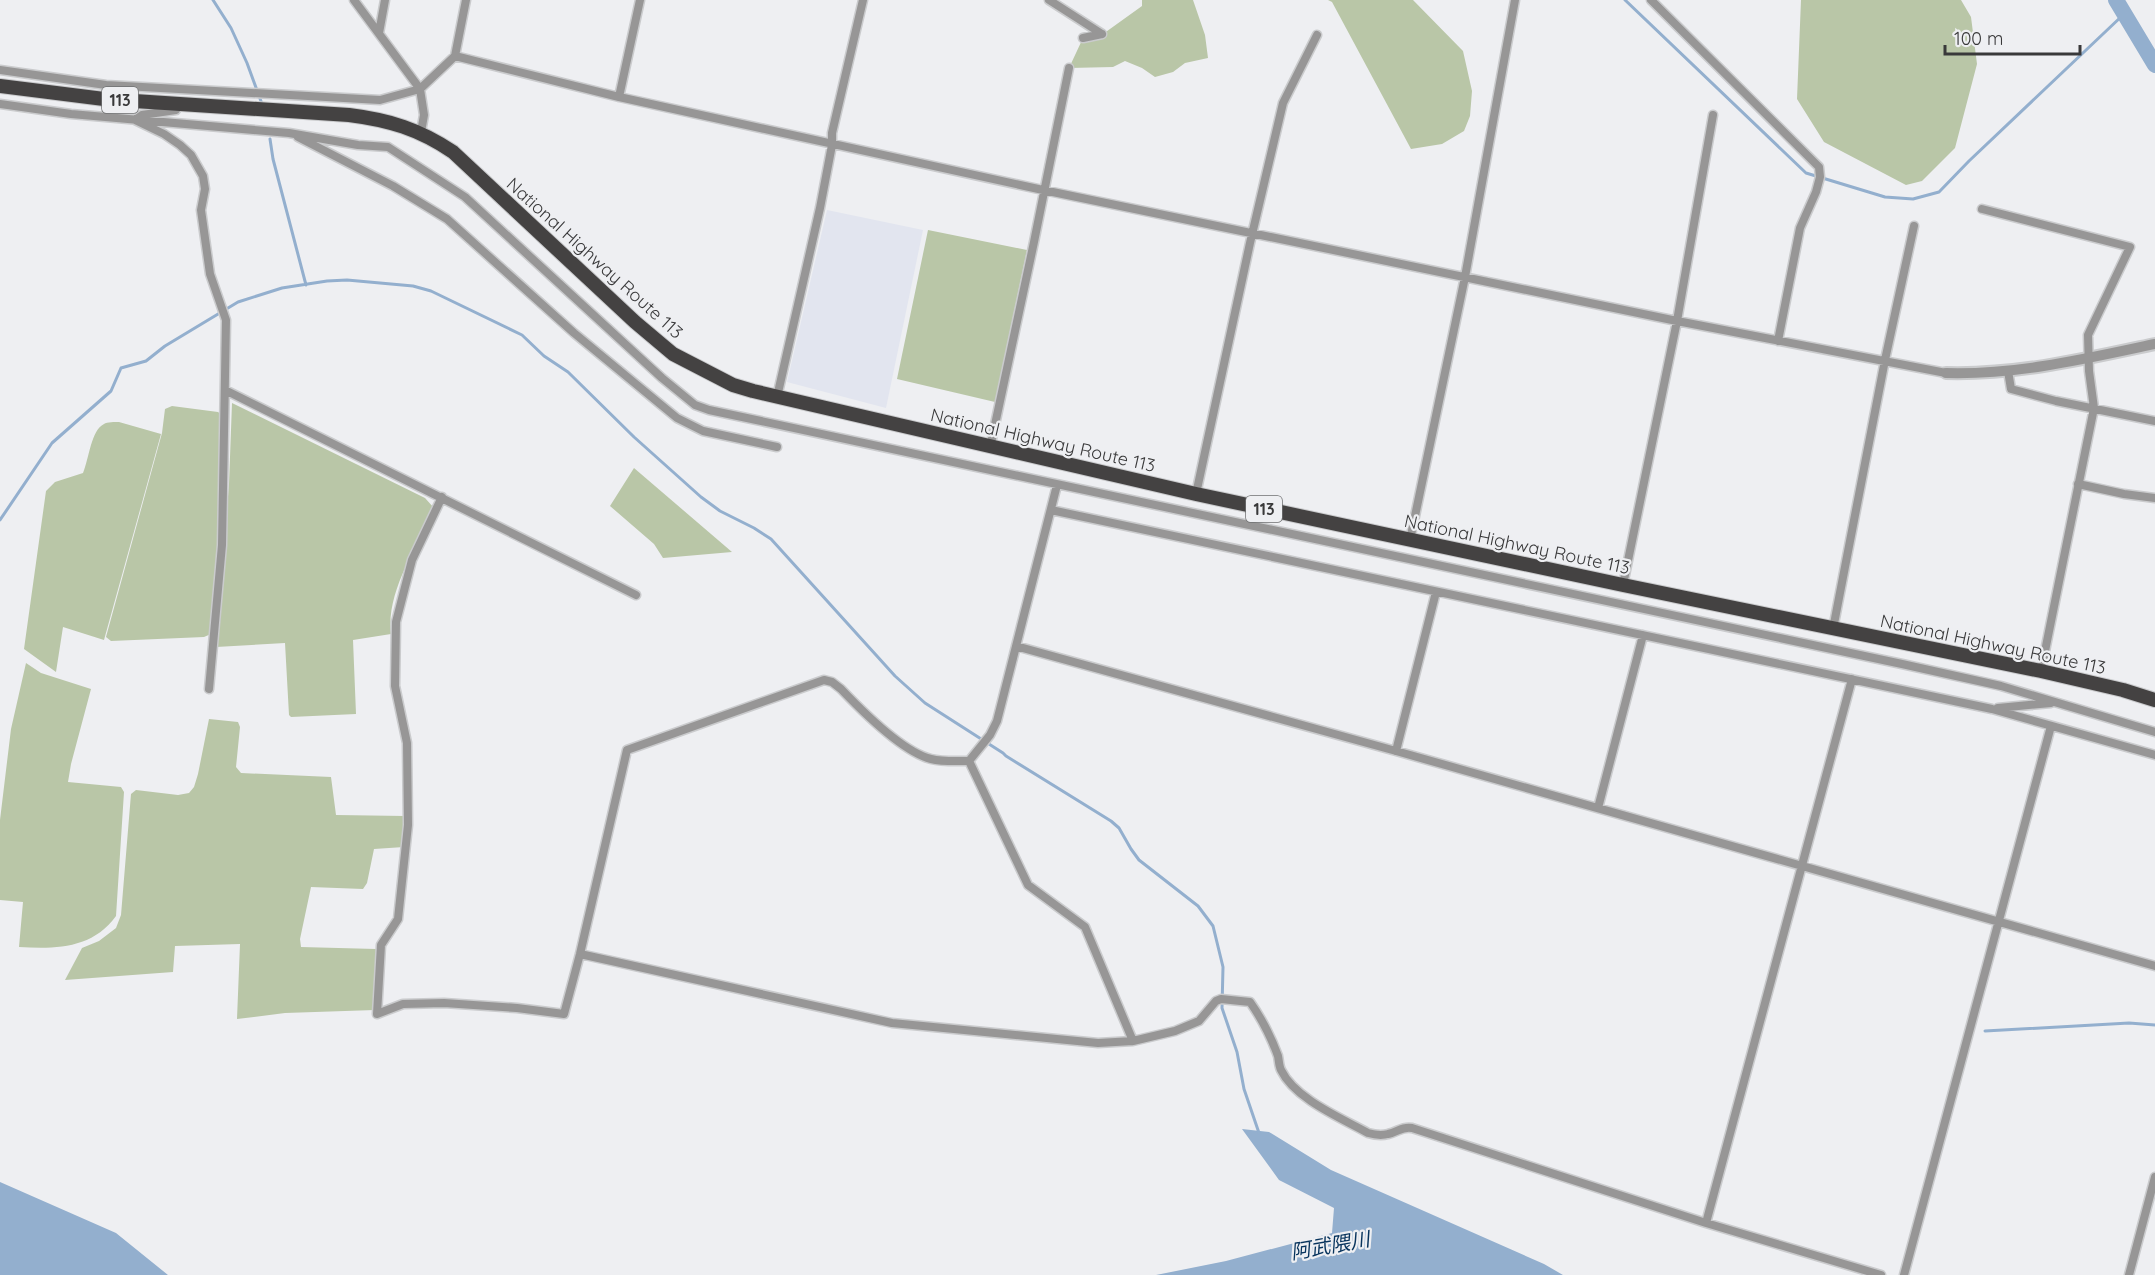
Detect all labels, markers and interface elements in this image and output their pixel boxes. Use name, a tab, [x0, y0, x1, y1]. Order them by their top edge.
scale bar	[1945, 18, 2080, 56]
text: 100 m	[1954, 27, 2003, 50]
road number: 113	[102, 87, 138, 113]
street label: National Highway Route 113	[502, 172, 688, 344]
street label: National Highway Route 113	[928, 403, 1158, 477]
road number: 113	[1246, 496, 1282, 522]
street label: National Highway Route 113	[1402, 509, 1632, 579]
street label: National Highway Route 113	[1878, 609, 2108, 679]
water label: 阿武隈川	[1288, 1225, 1374, 1264]

